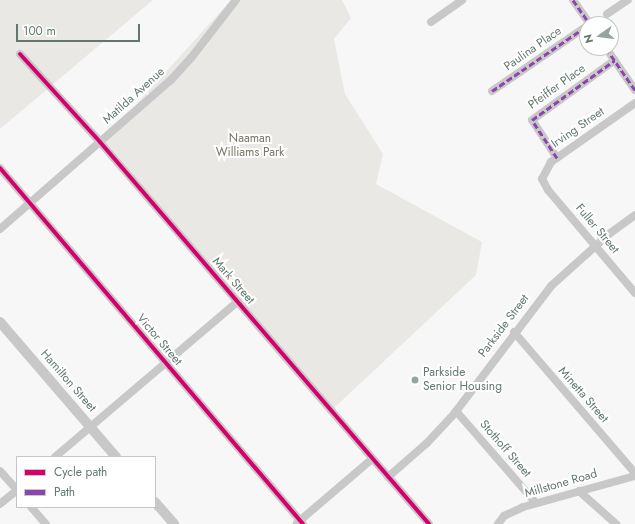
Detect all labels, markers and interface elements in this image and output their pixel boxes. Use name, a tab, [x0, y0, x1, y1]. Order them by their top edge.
scale bar	[18, 16, 142, 42]
north arrow	[579, 16, 619, 56]
text: 100 m	[23, 22, 56, 40]
street label: Paulina Place	[501, 24, 565, 74]
text: N	[580, 32, 597, 45]
street label: Pfeiffer Place	[526, 61, 588, 113]
street label: Matilda Avenue	[100, 65, 168, 127]
street label: Irving Street	[549, 105, 607, 151]
park label: Naaman Williams Park	[216, 132, 284, 160]
street label: Fuller Street	[572, 201, 622, 257]
street label: Mark Street	[209, 255, 257, 307]
street label: Parkside Street	[476, 292, 532, 360]
street label: Victor Street	[133, 311, 185, 369]
street label: Hamilton Street	[37, 347, 99, 415]
street label: Minetta Street	[555, 364, 611, 426]
place label: Parkside Senior Housing	[423, 366, 502, 394]
marker: Parkside Senior Housing	[410, 375, 420, 385]
street label: Stothoff Street	[476, 418, 534, 480]
legend	[16, 456, 156, 508]
text: Cycle path	[54, 463, 107, 481]
street label: Millstone Road	[523, 467, 599, 501]
text: Path	[54, 483, 75, 501]

